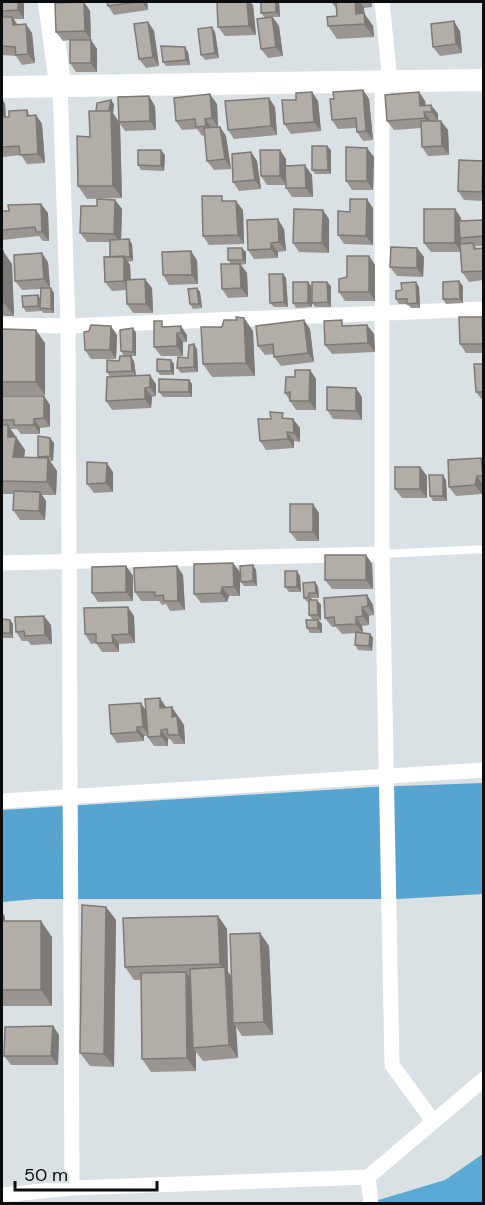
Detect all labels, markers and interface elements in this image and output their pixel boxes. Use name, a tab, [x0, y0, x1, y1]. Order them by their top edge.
scale bar	[15, 1154, 158, 1192]
text: 50 m	[24, 1163, 68, 1187]

